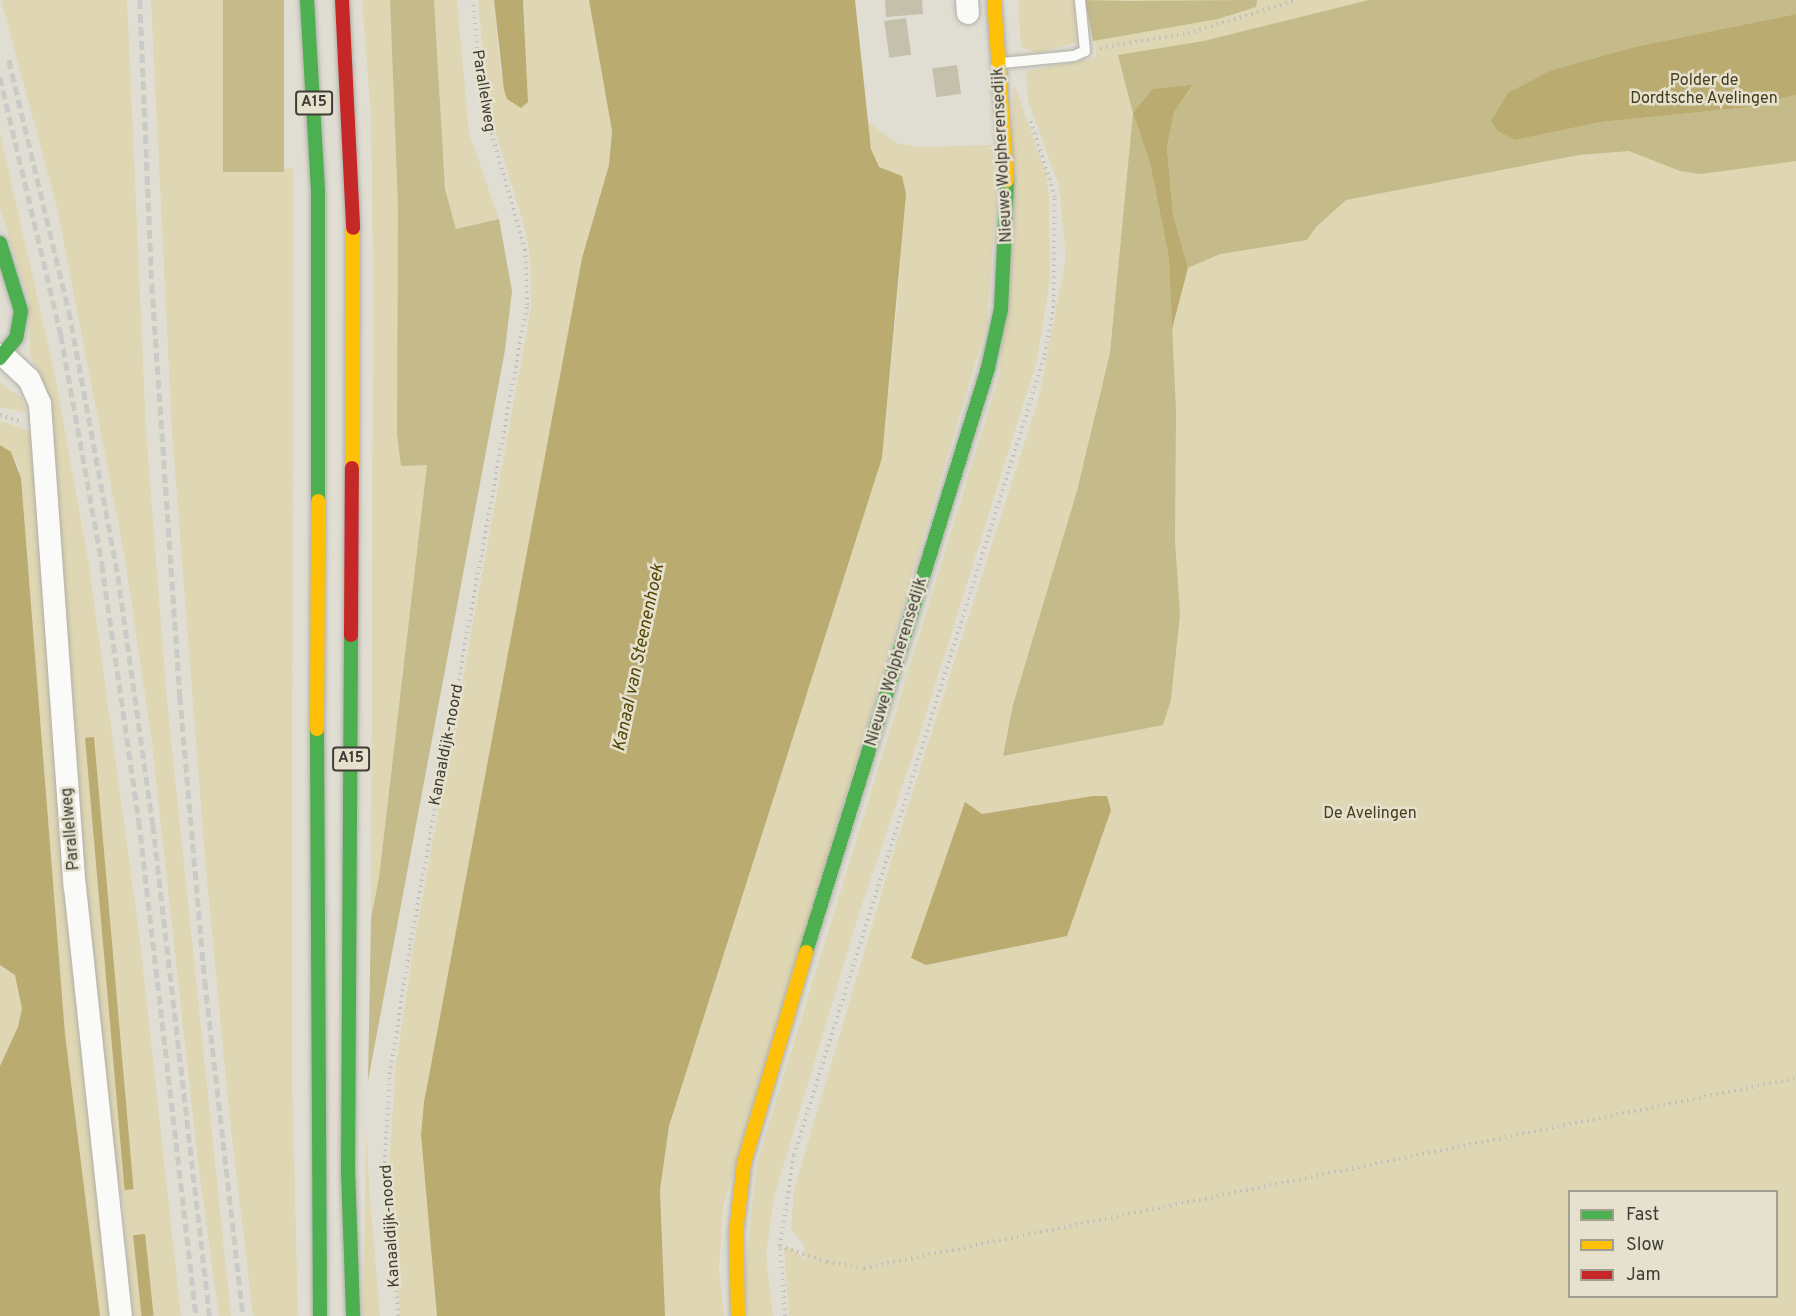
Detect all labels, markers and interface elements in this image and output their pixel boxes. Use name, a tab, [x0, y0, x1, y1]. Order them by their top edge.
street label: Parallelweg	[467, 48, 499, 134]
street label: Nieuwe Wolpherensedijk	[989, 67, 1017, 243]
park label: Polder de Dordtsche Avelingen	[1630, 71, 1778, 109]
road number: A15	[294, 91, 334, 115]
water label: Kanaal van Steenenhoek	[610, 562, 670, 754]
street label: Nieuwe Wolpherensedijk	[862, 575, 932, 749]
street label: Kanaaldijk-noord	[426, 683, 468, 807]
road number: A15	[332, 747, 370, 771]
street label: Parallelweg	[58, 787, 84, 871]
park label: De Avelingen	[1323, 804, 1417, 824]
street label: Kanaaldijk-noord	[377, 1164, 405, 1288]
legend	[1568, 1190, 1778, 1298]
text: Fast	[1626, 1204, 1659, 1227]
text: Slow	[1626, 1234, 1664, 1257]
text: Jam	[1626, 1264, 1661, 1287]

